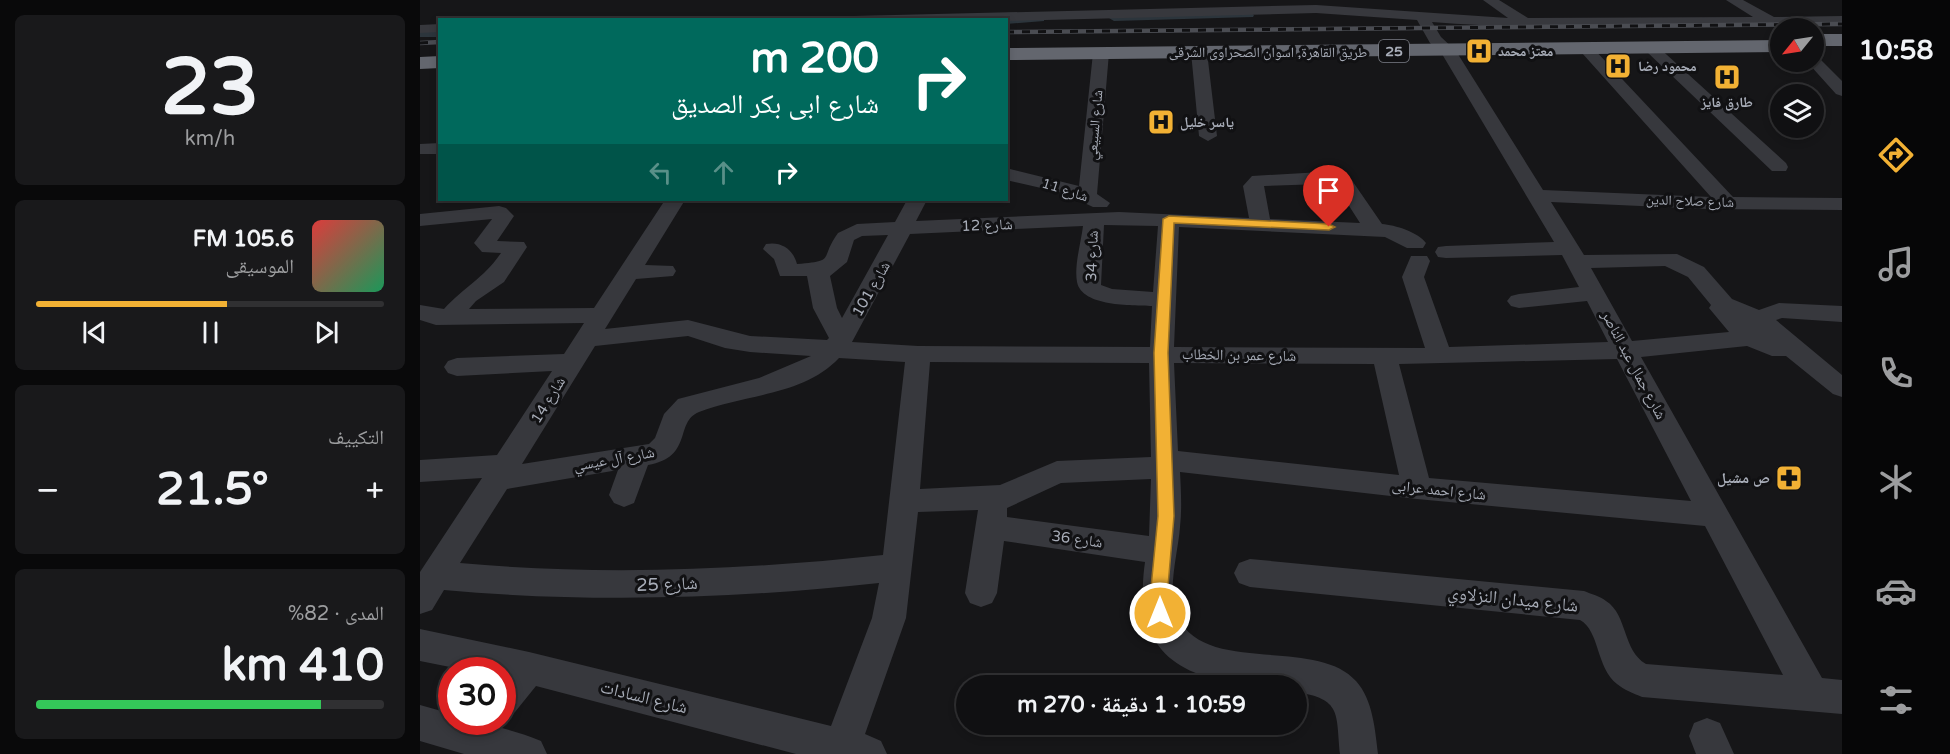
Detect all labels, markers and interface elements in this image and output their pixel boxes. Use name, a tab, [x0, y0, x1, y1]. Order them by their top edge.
north arrow	[1770, 18, 1824, 72]
map controls	[1770, 18, 1824, 138]
text: 200 m	[750, 33, 879, 84]
text: 10:58	[1859, 34, 1933, 67]
hospital icon: معتز محمد	[1464, 36, 1494, 66]
road number: 25	[1379, 40, 1409, 62]
text: 23	[161, 41, 259, 135]
icon: right	[900, 42, 978, 120]
place label: معتز محمد	[1498, 43, 1554, 60]
street label: طريق القاهرة, اسوان الصحراوى الشرقى	[1169, 44, 1367, 62]
hospital icon: محمود رضا	[1603, 51, 1633, 81]
place label: محمود رضا	[1638, 58, 1697, 75]
hospital icon: طارق فايز	[1712, 62, 1742, 92]
button: layers	[1770, 84, 1824, 138]
text: شارع ابى بكر الصديق	[671, 88, 879, 121]
street label: شارع السبيعي	[1083, 89, 1109, 161]
place label: طارق فايز	[1700, 94, 1753, 111]
hospital icon: ياسر خليل	[1146, 107, 1176, 137]
place label: ياسر خليل	[1180, 114, 1234, 131]
text: km/h	[185, 127, 235, 151]
icon: directions	[1875, 134, 1917, 176]
icon: left	[644, 156, 677, 189]
icon: ahead	[707, 156, 740, 189]
icon: right	[770, 156, 803, 189]
pin	[1303, 165, 1354, 227]
icon: arrive	[1312, 174, 1345, 207]
street label: شارع 11	[1039, 175, 1090, 206]
street label: شارع صلاح الدين	[1646, 191, 1734, 212]
street label: شارع 12	[961, 215, 1013, 236]
text: 105.6 FM	[193, 226, 294, 252]
street label: شارع 34	[1082, 230, 1103, 282]
icon: music	[1875, 243, 1917, 285]
text: الموسيقى	[226, 255, 294, 279]
street label: شارع 101	[848, 258, 895, 320]
street label: شارع جمال عبد الناصر	[1596, 307, 1670, 423]
icon: previous	[78, 316, 111, 349]
icon: pause	[194, 316, 227, 349]
icon: next	[310, 316, 343, 349]
street label: شارع عمر بن الخطاب	[1182, 345, 1297, 366]
icon: phone	[1875, 352, 1917, 394]
street label: شارع 14	[527, 373, 570, 427]
text: التكييف	[328, 426, 384, 450]
street label: شارع آل عيسي	[572, 443, 657, 478]
icon: climate	[1875, 461, 1917, 503]
text: 21.5°	[156, 463, 269, 517]
pharmacy icon: ص مشيل	[1774, 463, 1804, 493]
place label: ص مشيل	[1717, 469, 1770, 487]
text: −	[36, 471, 60, 510]
text: +	[365, 471, 384, 510]
street label: شارع احمد عرابى	[1391, 476, 1487, 505]
street label: شارع 36	[1050, 527, 1104, 552]
icon: car	[1875, 570, 1917, 612]
street label: شارع 25	[636, 572, 698, 596]
position arrow	[1128, 581, 1192, 645]
street label: شارع ميدان النزلاوي	[1446, 581, 1579, 620]
text: المدى · 82%	[288, 602, 384, 626]
text: 410 km	[222, 639, 384, 693]
speed limit sign: 30	[438, 657, 516, 735]
street label: شارع السادات	[598, 676, 690, 718]
icon: filters	[1875, 679, 1917, 721]
text: 10:59 · 1 دقيقة · 270 m	[1017, 692, 1246, 718]

